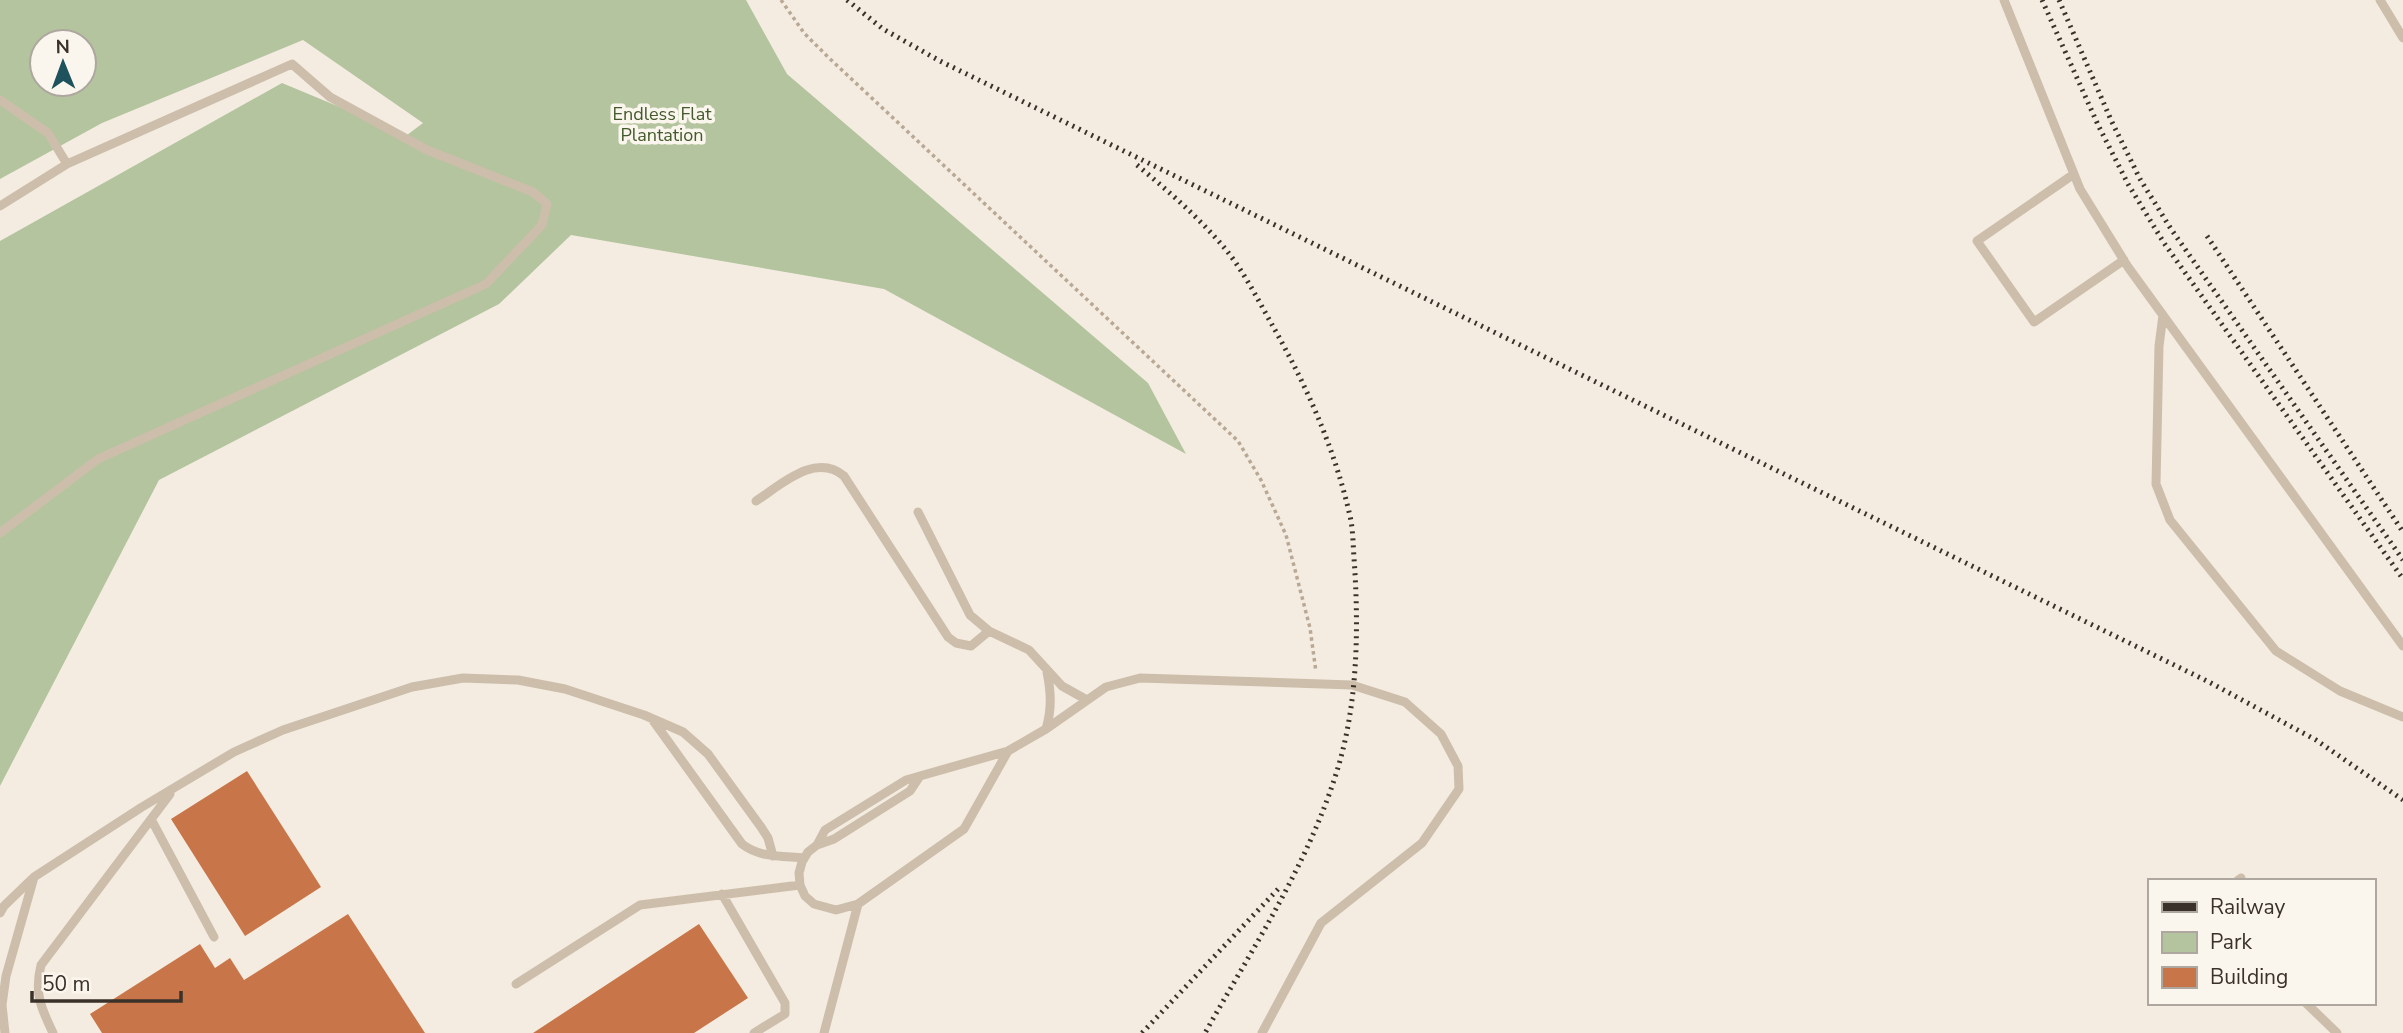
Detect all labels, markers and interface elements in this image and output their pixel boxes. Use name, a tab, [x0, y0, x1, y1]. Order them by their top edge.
north arrow	[28, 28, 98, 98]
text: N	[55, 34, 70, 60]
park label: Endless Flat Plantation	[613, 102, 712, 147]
legend	[2148, 879, 2375, 1005]
text: Railway	[2210, 893, 2285, 921]
text: Park	[2210, 928, 2252, 956]
scale bar	[32, 960, 180, 1004]
text: Building	[2210, 963, 2288, 991]
text: 50 m	[42, 970, 91, 998]

